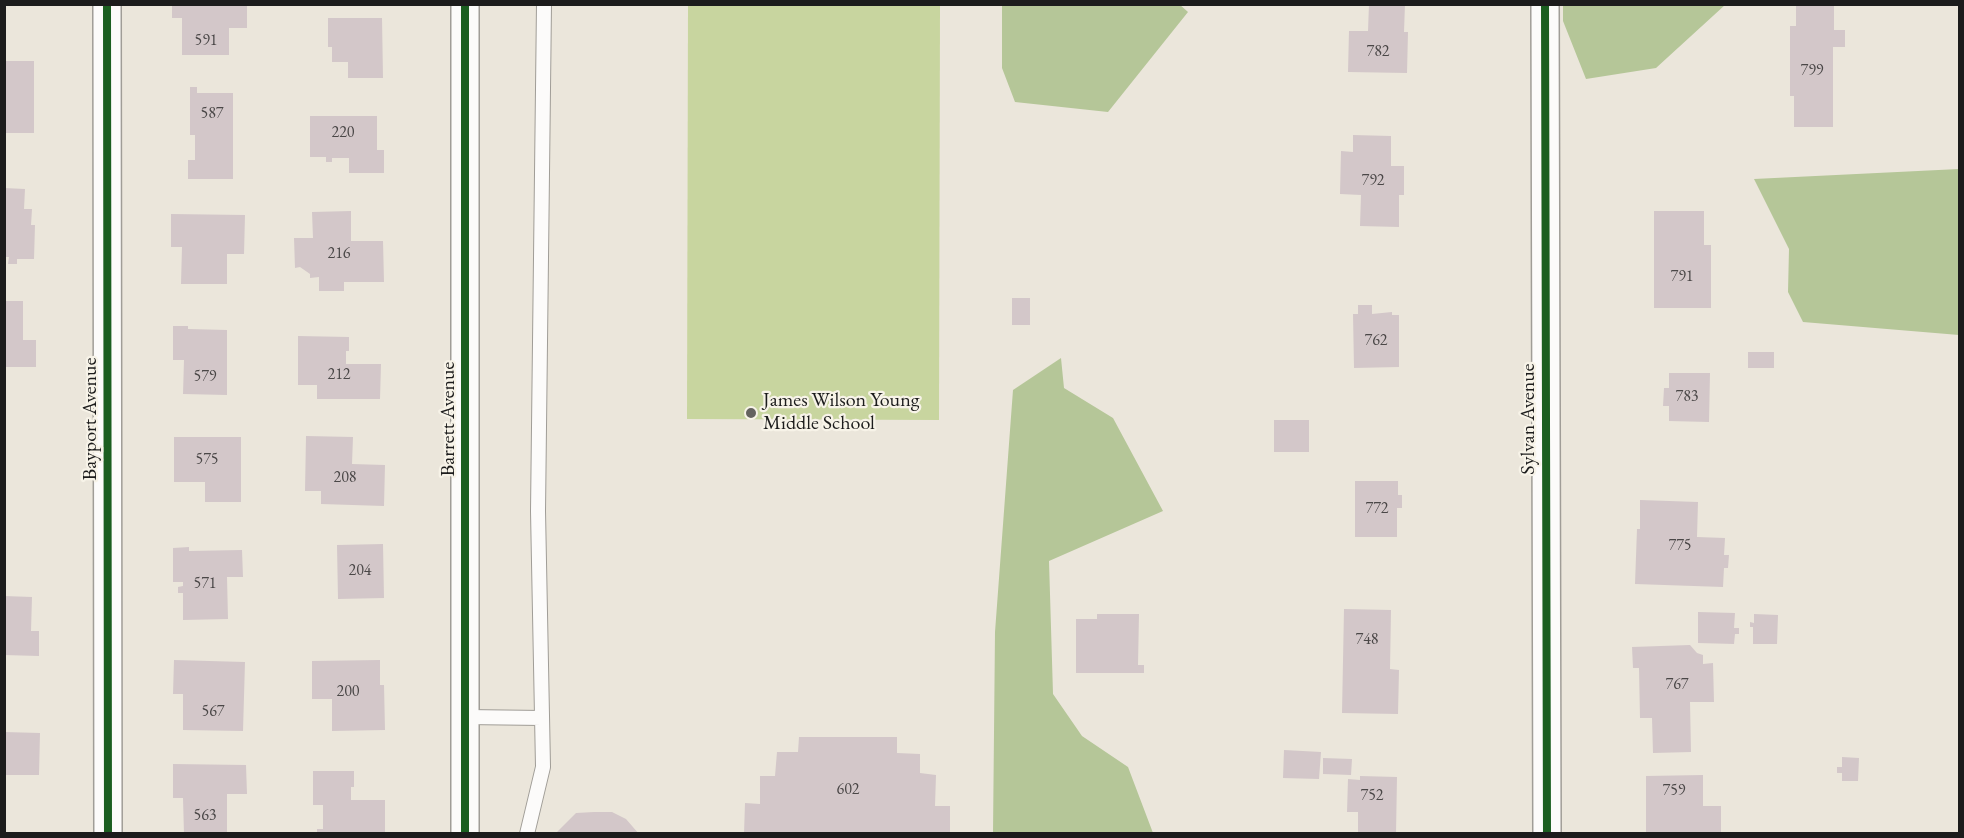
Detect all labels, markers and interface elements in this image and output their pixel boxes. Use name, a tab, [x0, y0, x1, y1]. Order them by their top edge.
house number: 591	[194, 31, 218, 51]
house number: 782	[1366, 42, 1390, 62]
house number: 799	[1800, 61, 1824, 81]
house number: 587	[200, 104, 224, 124]
house number: 220	[331, 123, 355, 143]
house number: 792	[1361, 171, 1385, 191]
house number: 216	[327, 244, 351, 264]
house number: 791	[1670, 267, 1694, 287]
house number: 762	[1364, 331, 1388, 351]
street label: Bayport Avenue	[79, 358, 103, 480]
street label: Barrett Avenue	[437, 362, 461, 476]
street label: Sylvan Avenue	[1517, 363, 1541, 475]
house number: 212	[327, 365, 351, 385]
house number: 579	[193, 367, 217, 387]
house number: 783	[1675, 387, 1699, 407]
place label: James Wilson Young Middle School	[763, 389, 919, 436]
marker: James Wilson Young Middle School	[744, 406, 758, 420]
house number: 575	[195, 450, 219, 470]
house number: 208	[333, 468, 357, 488]
house number: 772	[1365, 499, 1389, 519]
house number: 775	[1668, 536, 1692, 556]
house number: 204	[348, 561, 372, 581]
house number: 571	[193, 574, 217, 594]
house number: 748	[1355, 630, 1379, 650]
house number: 767	[1665, 675, 1689, 695]
house number: 200	[336, 682, 360, 702]
house number: 567	[201, 702, 225, 722]
house number: 602	[836, 780, 860, 800]
house number: 759	[1662, 781, 1686, 801]
house number: 752	[1360, 786, 1384, 806]
house number: 563	[193, 806, 217, 826]

